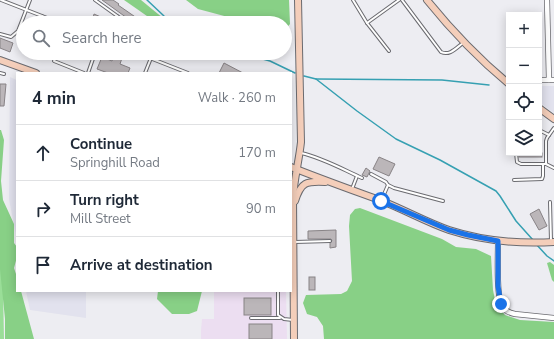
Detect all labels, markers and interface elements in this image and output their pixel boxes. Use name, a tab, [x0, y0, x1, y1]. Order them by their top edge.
map controls	[506, 12, 542, 156]
button: +	[506, 12, 542, 48]
search box	[16, 16, 292, 60]
icon: search	[30, 27, 52, 49]
text: Search here	[62, 28, 142, 48]
button: −	[506, 48, 542, 84]
button: locate	[506, 84, 542, 120]
text: 4 min	[32, 87, 76, 110]
text: Walk · 260 m	[198, 89, 276, 107]
button: layers	[506, 120, 542, 156]
text: Continue	[70, 134, 132, 154]
icon: ahead	[32, 142, 54, 164]
text: 170 m	[238, 144, 276, 162]
text: Springhill Road	[70, 154, 160, 172]
text: Turn right	[70, 190, 139, 210]
route start	[372, 192, 390, 210]
icon: right	[32, 198, 54, 220]
text: 90 m	[246, 200, 276, 218]
text: Mill Street	[70, 210, 131, 228]
icon: arrive	[32, 254, 54, 276]
text: Arrive at destination	[70, 255, 213, 275]
route end	[492, 295, 510, 313]

